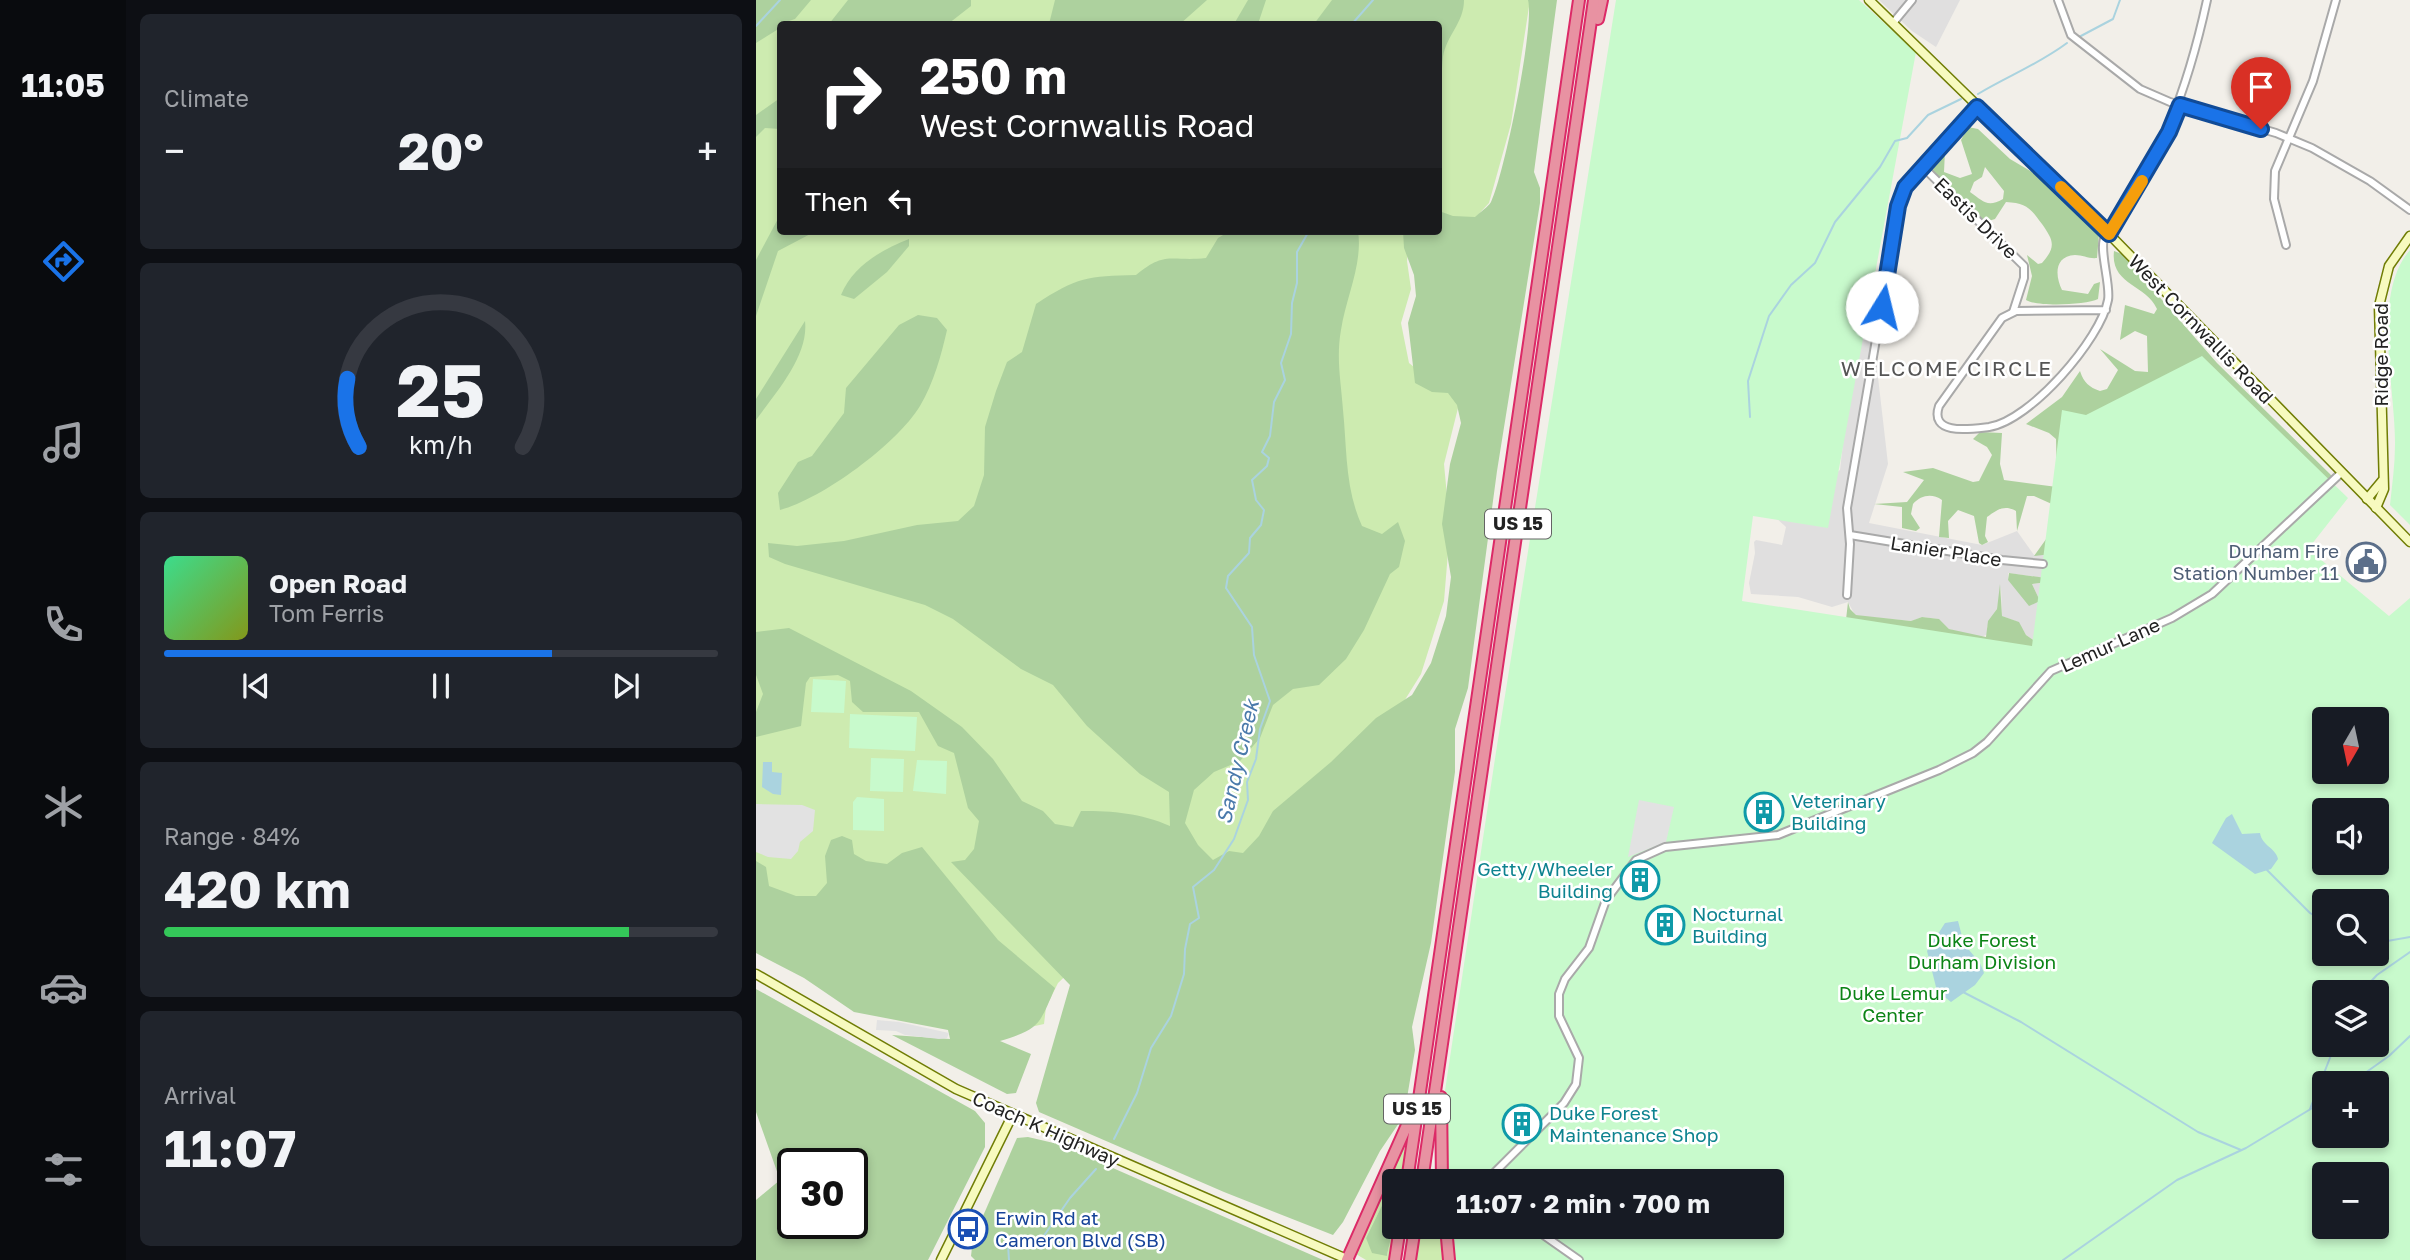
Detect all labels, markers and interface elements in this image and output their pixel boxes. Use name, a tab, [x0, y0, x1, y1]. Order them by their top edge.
text: 250 m	[920, 46, 1067, 105]
icon: right	[805, 49, 896, 140]
pin	[2231, 57, 2291, 129]
text: 11:05	[21, 66, 105, 104]
icon: arrive	[2242, 68, 2280, 106]
text: Climate	[164, 84, 249, 112]
text: West Cornwallis Road	[920, 106, 1254, 144]
text: 20°	[398, 119, 484, 181]
text: −	[164, 128, 185, 173]
text: +	[697, 128, 718, 173]
street label: Eastis Drive	[1930, 172, 2023, 263]
icon: left	[882, 182, 920, 220]
text: Then	[805, 186, 868, 217]
icon: directions	[39, 237, 88, 286]
street label: West Cornwallis Road	[2124, 249, 2279, 408]
position arrow	[1845, 270, 1919, 344]
street label: Ridge Road	[2369, 303, 2392, 407]
text: 25	[397, 346, 485, 433]
district label: WELCOME CIRCLE	[1841, 355, 2053, 381]
icon: music	[39, 418, 88, 467]
text: km/h	[409, 429, 473, 460]
road number: US 15	[1485, 510, 1551, 538]
street label: Lanier Place	[1889, 530, 2003, 571]
place label: Durham Fire Station Number 11	[2173, 539, 2339, 584]
public building icon: Durham Fire Station Number 11	[2345, 541, 2387, 583]
text: Open Road	[269, 568, 407, 599]
text: Tom Ferris	[269, 599, 384, 627]
icon: phone	[39, 600, 88, 649]
street label: Lemur Lane	[2056, 612, 2163, 677]
icon: previous	[237, 667, 275, 705]
icon: pause	[422, 667, 460, 705]
icon: next	[607, 667, 645, 705]
water label: Sandy Creek	[1210, 695, 1264, 826]
north arrow	[2312, 707, 2389, 784]
map controls	[2312, 707, 2389, 1239]
icon: climate	[39, 782, 88, 831]
place label: Veterinary Building	[1791, 789, 1886, 834]
building icon: Veterinary Building	[1743, 791, 1785, 833]
button: sound	[2312, 798, 2389, 875]
text: Range · 84%	[164, 822, 300, 850]
text: 420 km	[164, 857, 351, 919]
place label: Getty/Wheeler Building	[1477, 857, 1614, 902]
building icon: Getty/Wheeler Building	[1619, 859, 1661, 901]
button: search	[2312, 889, 2389, 966]
place label: Nocturnal Building	[1692, 902, 1783, 947]
building icon: Nocturnal Building	[1644, 904, 1686, 946]
park label: Duke Forest Durham Division	[1908, 928, 2056, 973]
icon: car	[39, 963, 88, 1012]
button: layers	[2312, 980, 2389, 1057]
park label: Duke Lemur Center	[1839, 981, 1948, 1026]
button: +	[2312, 1071, 2389, 1148]
text: Arrival	[164, 1081, 236, 1109]
street label: Coach K Highway	[969, 1086, 1124, 1171]
road number: US 15	[1384, 1094, 1450, 1124]
place label: Duke Forest Maintenance Shop	[1549, 1101, 1718, 1146]
building icon: Duke Forest Maintenance Shop	[1501, 1103, 1543, 1145]
text: 11:07	[164, 1116, 296, 1178]
icon: filters	[39, 1145, 88, 1194]
speed limit sign: 30	[777, 1148, 868, 1239]
button: −	[2312, 1162, 2389, 1239]
text: 11:07 · 2 min · 700 m	[1456, 1188, 1710, 1219]
place label: Erwin Rd at Cameron Blvd (SB)	[995, 1206, 1166, 1251]
bus stop icon: Erwin Rd at Cameron Blvd (SB)	[947, 1208, 989, 1250]

